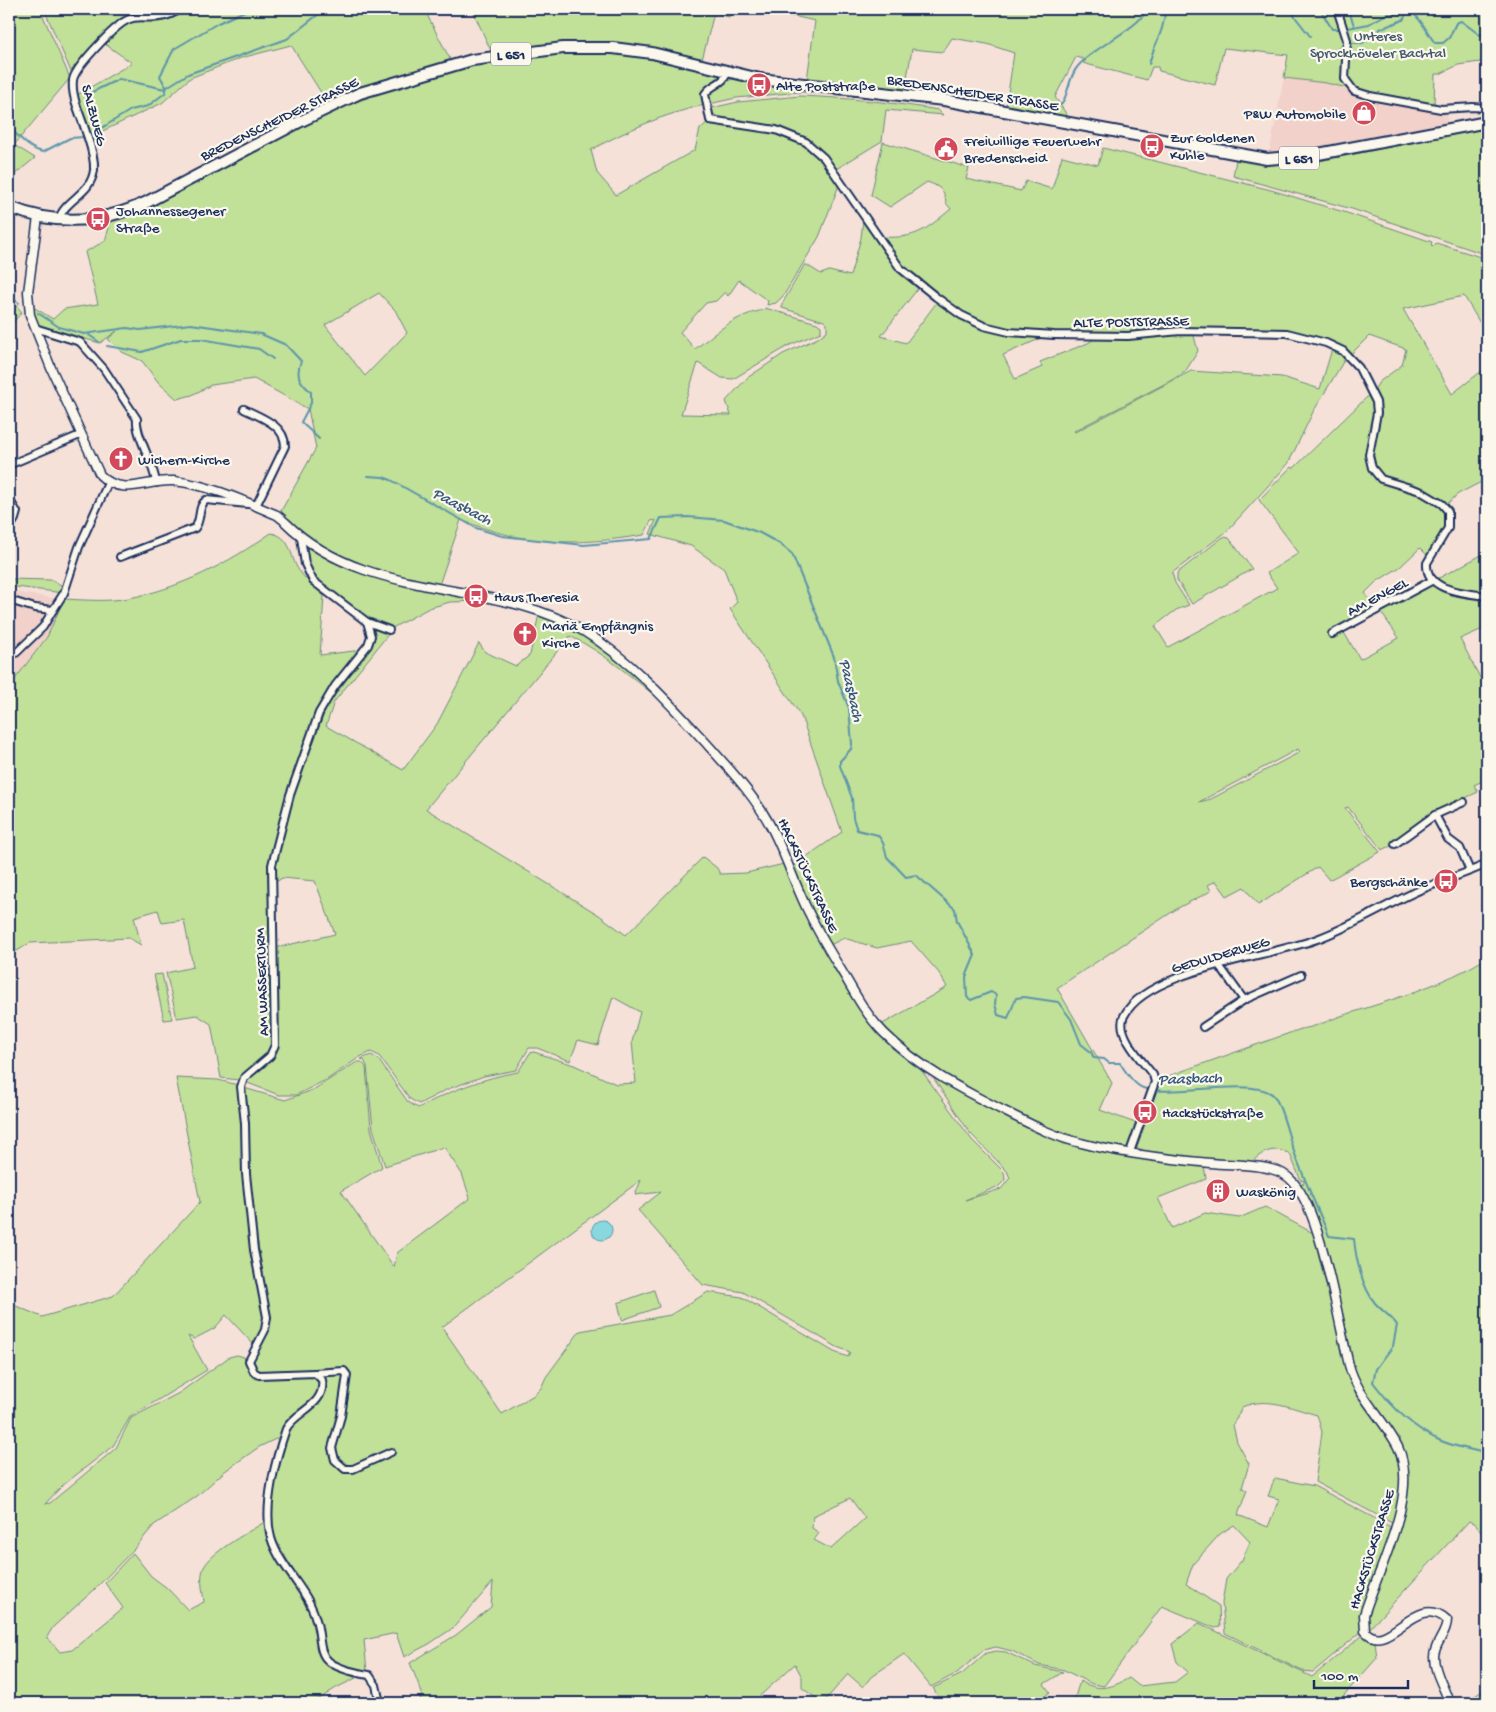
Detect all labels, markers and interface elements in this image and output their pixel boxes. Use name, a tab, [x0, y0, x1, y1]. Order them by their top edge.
park label: Unteres Sprockhöveler Bachtal	[1310, 28, 1446, 63]
road number: L 651	[491, 42, 531, 66]
street label: BREDENSCHEIDER STRASSE	[885, 71, 1060, 117]
bus stop icon: Alte Poststraße	[746, 72, 772, 98]
street label: BREDENSCHEIDER STRASSE	[197, 73, 362, 166]
place label: Alte Poststraße	[776, 78, 876, 96]
street label: SALZWEG	[76, 83, 110, 149]
shop icon: P&W Automobile	[1351, 100, 1377, 126]
place label: P&W Automobile	[1243, 106, 1346, 124]
place label: Zur Goldenen Kuhle	[1170, 130, 1255, 165]
place label: Freiwillige Feuerwehr Bredenscheid	[963, 133, 1102, 168]
bus stop icon: Zur Goldenen Kuhle	[1139, 133, 1165, 159]
public building icon: Freiwillige Feuerwehr Bredenscheid	[933, 136, 959, 162]
road number: L 651	[1279, 146, 1319, 170]
place label: Johannessegener Straße	[116, 203, 227, 238]
bus stop icon: Johannessegener Straße	[85, 206, 111, 232]
street label: ALTE POSTSTRASSE	[1073, 313, 1190, 333]
church icon: Wichern-Kirche	[108, 446, 134, 472]
place label: Wichern-Kirche	[138, 452, 230, 470]
water label: Paasbach	[429, 485, 495, 531]
street label: AM ENGEL	[1344, 574, 1412, 621]
bus stop icon: Haus Theresia	[463, 583, 489, 609]
place label: Haus Theresia	[494, 589, 579, 607]
place label: Mariä Empfängnis Kirche	[542, 618, 654, 653]
church icon: Mariä Empfängnis Kirche	[512, 621, 538, 647]
water label: Paasbach	[833, 658, 866, 724]
street label: HACKSTÜCKSTRASSE	[773, 816, 842, 937]
bus stop icon: Bergschänke	[1433, 868, 1459, 894]
place label: Bergschänke	[1349, 874, 1428, 892]
street label: AM WASSERTURM	[252, 927, 274, 1036]
street label: GEDULDERWEG	[1169, 933, 1272, 979]
water label: Paasbach	[1158, 1070, 1223, 1091]
bus stop icon: Hackstückstraße	[1132, 1099, 1158, 1125]
place label: Hackstückstraße	[1162, 1105, 1264, 1123]
building icon: Waskönig	[1205, 1178, 1231, 1204]
place label: Waskönig	[1236, 1184, 1296, 1202]
street label: HACKSTÜCKSTRASSE	[1346, 1487, 1400, 1612]
scale bar	[1314, 1657, 1407, 1689]
text: 100 m	[1320, 1668, 1359, 1686]

